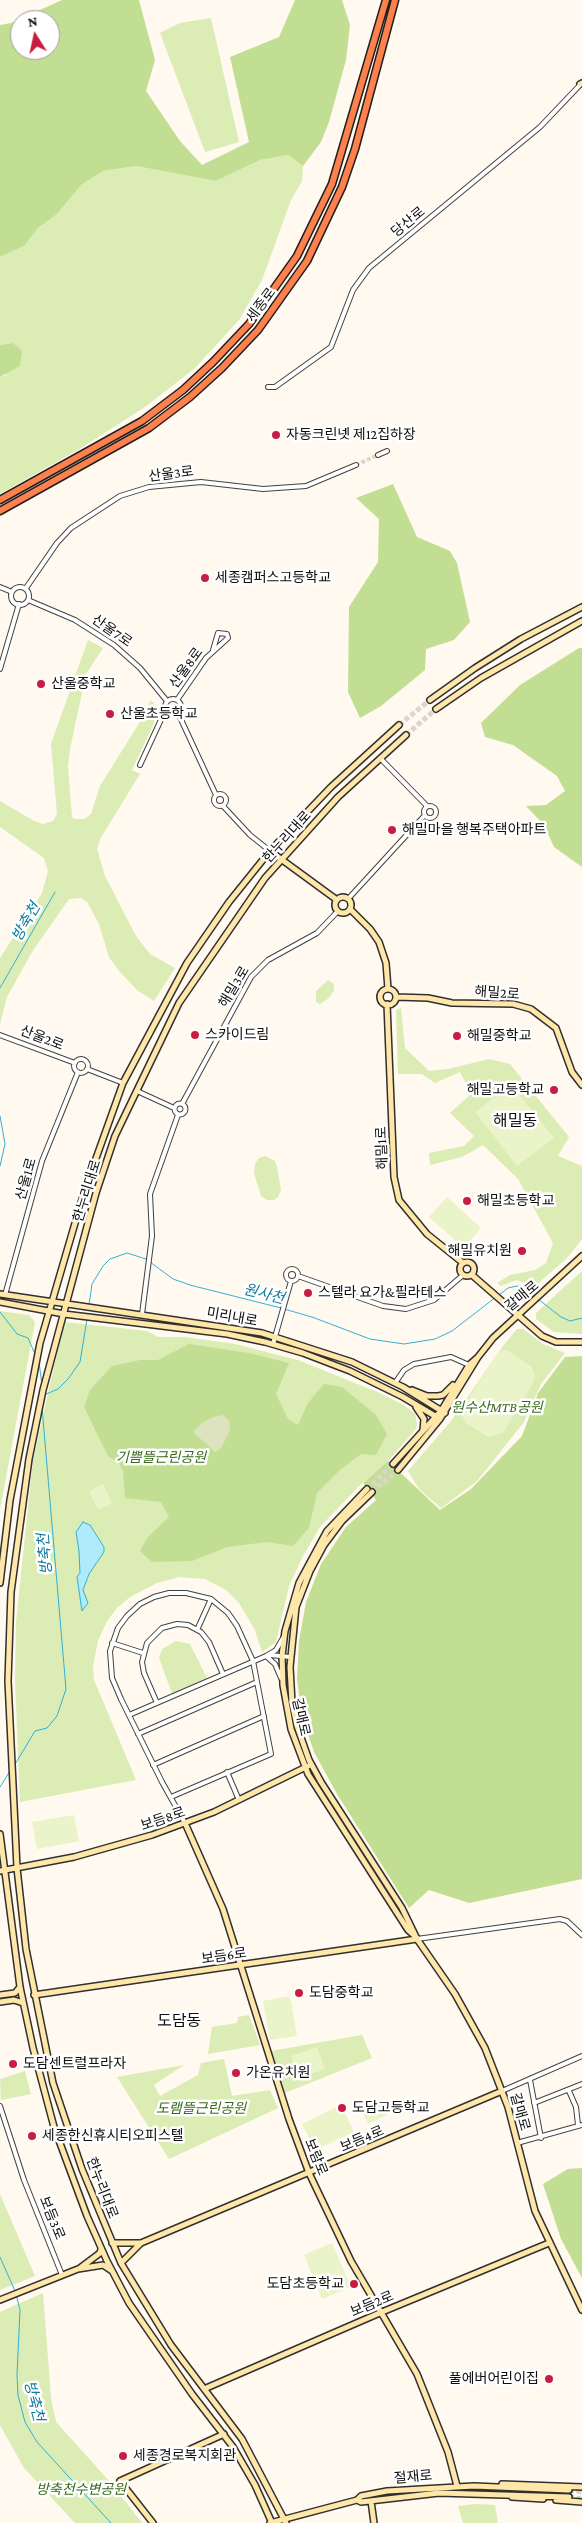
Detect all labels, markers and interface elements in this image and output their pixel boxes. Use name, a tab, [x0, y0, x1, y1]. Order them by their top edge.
north arrow	[10, 10, 60, 60]
text: N	[26, 13, 39, 30]
street label: 당산로	[388, 203, 428, 241]
street label: 세종로	[243, 285, 279, 325]
place label: 자동크린넷 제12집하장	[286, 427, 416, 443]
marker: 자동크린넷 제12집하장	[270, 429, 282, 441]
street label: 산울3로	[148, 463, 194, 485]
place label: 세종캠퍼스고등학교	[215, 570, 331, 586]
marker: 세종캠퍼스고등학교	[199, 572, 211, 584]
street label: 산울7로	[89, 611, 135, 651]
street label: 산울8로	[166, 644, 206, 692]
place label: 산울중학교	[51, 676, 115, 692]
marker: 산울중학교	[35, 678, 47, 690]
place label: 산울초등학교	[120, 706, 197, 722]
marker: 산울초등학교	[104, 708, 116, 720]
street label: 한누리대로	[259, 807, 315, 867]
place label: 해밀마을 행복주택아파트	[402, 822, 546, 838]
marker: 해밀마을 행복주택아파트	[386, 824, 398, 836]
water label: 방축천	[8, 900, 44, 944]
street label: 해밀3로	[215, 963, 253, 1011]
street label: 해밀2로	[474, 983, 520, 1003]
street label: 산울2로	[18, 1022, 66, 1054]
place label: 스카이드림	[205, 1027, 269, 1043]
place label: 해밀중학교	[467, 1028, 531, 1044]
marker: 스카이드림	[189, 1029, 201, 1041]
marker: 해밀중학교	[451, 1030, 463, 1042]
place label: 해밀고등학교	[467, 1082, 544, 1098]
marker: 해밀고등학교	[548, 1084, 560, 1096]
district label: 해밀동	[493, 1111, 537, 1131]
street label: 해밀1로	[373, 1126, 391, 1170]
street label: 산울1로	[12, 1156, 40, 1202]
street label: 한누리대로	[70, 1158, 104, 1224]
place label: 해밀초등학교	[477, 1193, 554, 1209]
marker: 해밀초등학교	[461, 1195, 473, 1207]
place label: 해밀유치원	[448, 1243, 512, 1259]
marker: 해밀유치원	[516, 1245, 528, 1257]
street label: 갈매로	[502, 1277, 542, 1315]
water label: 원사천	[242, 1280, 286, 1308]
place label: 스텔라 요가&필라테스	[318, 1285, 446, 1301]
marker: 스텔라 요가&필라테스	[302, 1287, 314, 1299]
street label: 미리내로	[205, 1304, 259, 1330]
park label: 원수산MTB공원	[451, 1400, 543, 1416]
park label: 기쁨뜰근린공원	[116, 1450, 206, 1466]
water label: 방축천	[34, 1533, 56, 1575]
street label: 갈매로	[288, 1696, 314, 1738]
street label: 보듬8로	[138, 1804, 188, 1834]
street label: 보듬6로	[200, 1944, 248, 1968]
place label: 도담중학교	[309, 1985, 373, 2001]
marker: 도담중학교	[293, 1987, 305, 1999]
district label: 도담동	[157, 2011, 201, 2031]
place label: 도담센트럴프라자	[23, 2056, 126, 2072]
marker: 도담센트럴프라자	[7, 2058, 19, 2070]
place label: 가온유치원	[246, 2065, 310, 2081]
marker: 가온유치원	[230, 2067, 242, 2079]
street label: 갈매로	[507, 2091, 533, 2133]
place label: 도담고등학교	[352, 2100, 429, 2116]
park label: 도램뜰근린공원	[156, 2101, 246, 2117]
marker: 도담고등학교	[336, 2102, 348, 2114]
street label: 보듬4로	[338, 2122, 386, 2156]
place label: 세종한신휴시티오피스텔	[42, 2128, 184, 2144]
marker: 세종한신휴시티오피스텔	[26, 2130, 38, 2142]
street label: 보람로	[301, 2136, 331, 2178]
street label: 한누리대로	[83, 2155, 121, 2221]
street label: 보듬3로	[36, 2194, 68, 2242]
place label: 도담초등학교	[267, 2276, 344, 2292]
marker: 도담초등학교	[348, 2278, 360, 2290]
street label: 보듬2로	[348, 2287, 396, 2321]
place label: 풀에버어린이집	[449, 2371, 539, 2387]
marker: 풀에버어린이집	[543, 2373, 555, 2385]
water label: 방축천	[20, 2379, 48, 2423]
place label: 세종경로복지회관	[133, 2448, 236, 2464]
marker: 세종경로복지회관	[117, 2450, 129, 2462]
street label: 절재로	[393, 2467, 433, 2487]
park label: 방축천수변공원	[36, 2482, 126, 2498]

